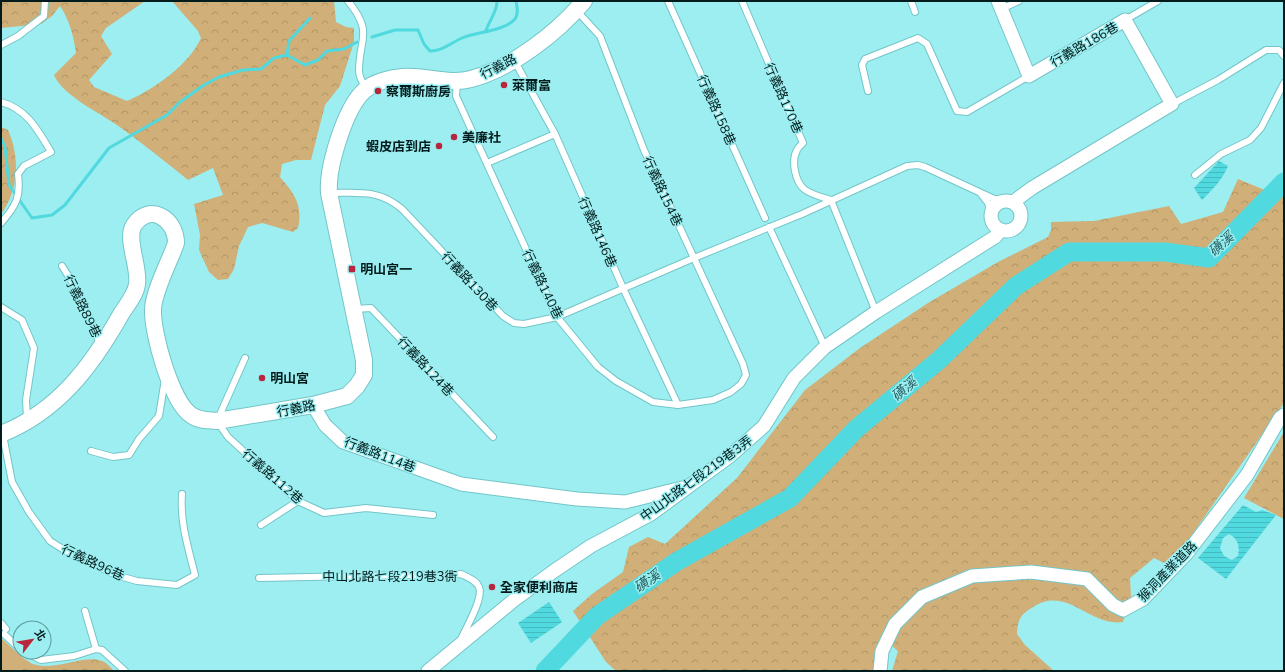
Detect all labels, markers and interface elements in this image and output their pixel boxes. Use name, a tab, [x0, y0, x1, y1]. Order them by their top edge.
street label: 行義路186巷	[1047, 18, 1122, 72]
street label: 行義路	[477, 50, 520, 84]
street label: 行義路170巷	[760, 60, 807, 137]
street label: 行義路158巷	[693, 72, 740, 149]
place label: 萊爾富	[512, 77, 551, 95]
marker: 萊爾富	[499, 80, 509, 90]
place label: 察爾斯廚房	[386, 83, 451, 101]
marker: 察爾斯廚房	[373, 86, 383, 96]
place label: 美廉社	[462, 129, 501, 147]
marker: 美廉社	[449, 132, 459, 142]
place label: 蝦皮店到店	[366, 138, 431, 156]
marker: 蝦皮店到店	[434, 141, 444, 151]
street label: 行義路154巷	[638, 153, 686, 229]
street label: 行義路146巷	[574, 194, 621, 271]
water label: 磺溪	[1205, 227, 1240, 261]
street label: 行義路140巷	[517, 247, 567, 322]
street label: 行義路130巷	[437, 248, 502, 315]
place label: 明山宮一	[360, 261, 412, 279]
marker: 明山宮一	[347, 264, 357, 274]
street label: 行義路89巷	[59, 272, 105, 341]
street label: 行義路124巷	[393, 333, 458, 400]
place label: 明山宮	[270, 370, 309, 388]
water label: 磺溪	[887, 372, 923, 406]
marker: 明山宮	[257, 373, 267, 383]
street label: 行義路	[275, 396, 317, 422]
street label: 中山北路七段219巷3弄	[637, 432, 757, 526]
street label: 行義路114巷	[341, 433, 418, 477]
street label: 行義路112巷	[238, 445, 307, 508]
street label: 猴洞產業道路	[1134, 537, 1201, 606]
street label: 行義路96巷	[58, 540, 127, 585]
water label: 磺溪	[630, 565, 666, 597]
street label: 中山北路七段219巷3衖	[322, 568, 458, 586]
place label: 全家便利商店	[500, 579, 578, 597]
marker: 全家便利商店	[487, 582, 497, 592]
north arrow	[12, 620, 52, 660]
text: 北	[31, 627, 49, 644]

